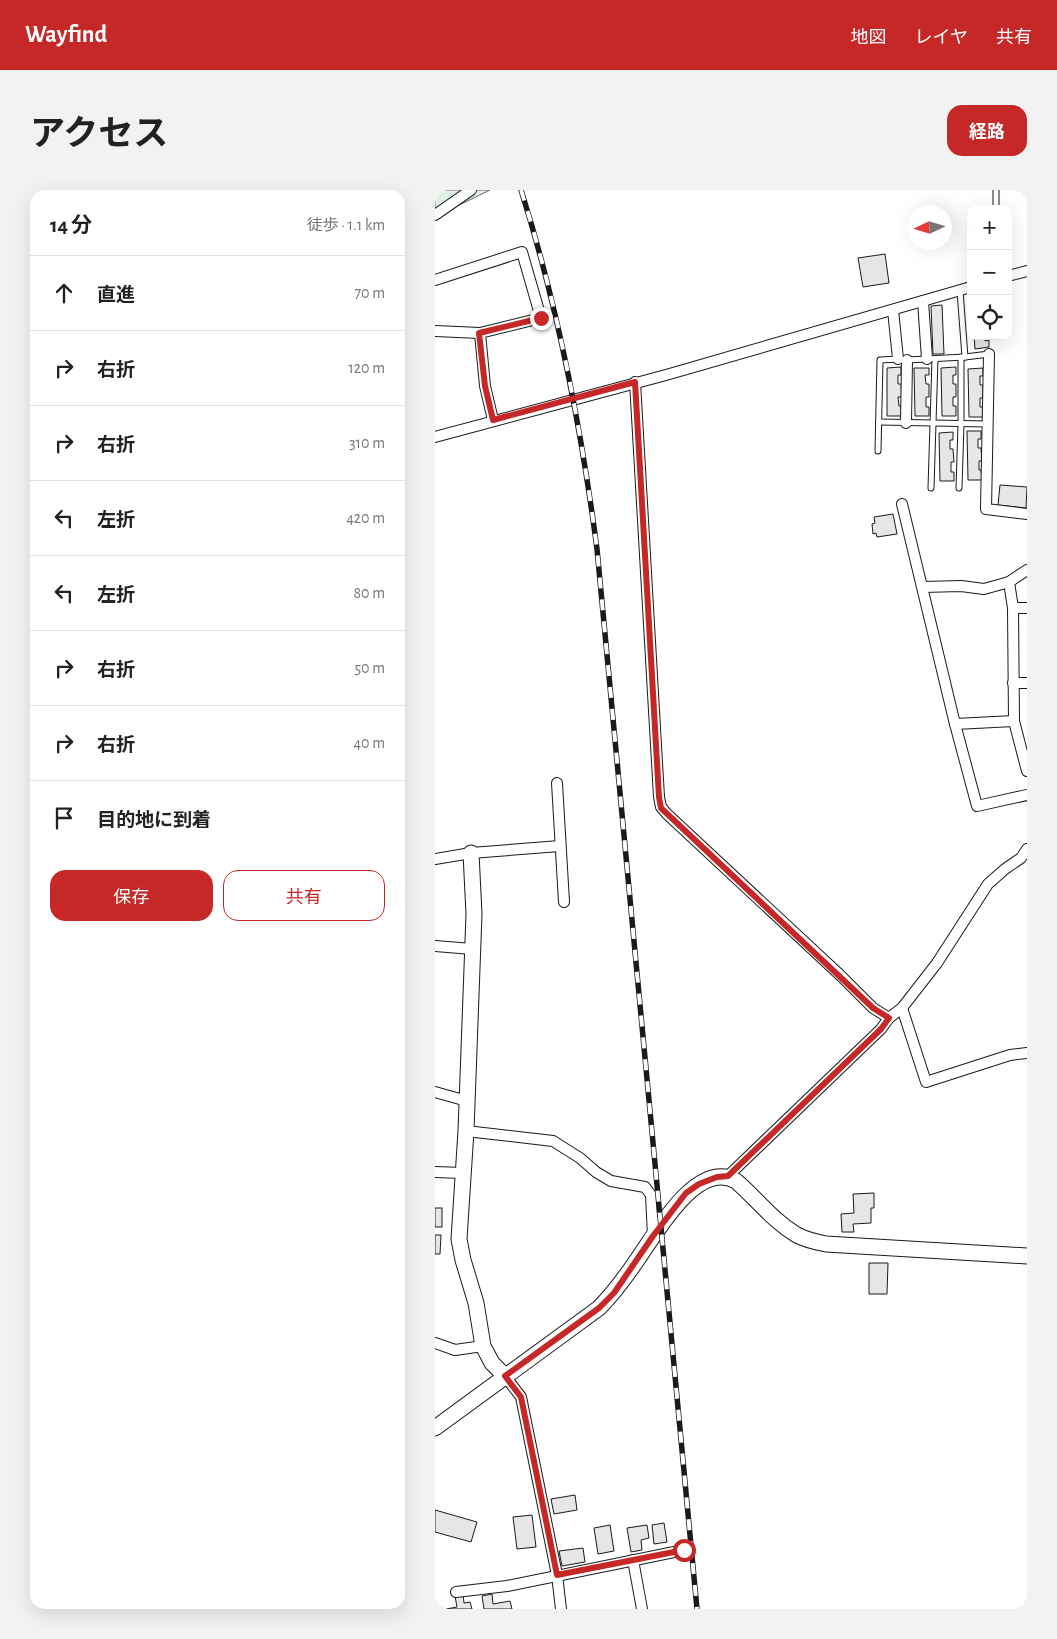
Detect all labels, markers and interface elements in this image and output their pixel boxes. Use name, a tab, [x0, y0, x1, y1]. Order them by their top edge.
text: Wayfind	[25, 23, 107, 47]
text: 地図	[851, 29, 887, 47]
text: レイヤ	[915, 29, 968, 47]
text: 共有	[996, 29, 1032, 47]
button: 経路	[947, 105, 1027, 156]
text: アクセス	[30, 117, 168, 152]
north arrow	[907, 205, 952, 250]
map controls	[967, 205, 1012, 340]
button: +	[967, 205, 1012, 250]
text: 14 分	[50, 215, 92, 236]
text: 徒歩 · 1.1 km	[307, 217, 385, 233]
button: −	[967, 250, 1012, 295]
icon: ahead	[50, 279, 78, 307]
text: 70 m	[354, 285, 385, 301]
text: 直進	[97, 286, 135, 305]
button: locate	[967, 295, 1012, 340]
route end	[530, 307, 553, 330]
icon: right	[50, 354, 78, 382]
text: 120 m	[348, 360, 385, 376]
text: 右折	[97, 361, 135, 380]
icon: right	[50, 429, 78, 457]
text: 310 m	[349, 435, 385, 451]
text: 右折	[97, 436, 135, 455]
icon: left	[50, 504, 78, 532]
text: 420 m	[346, 510, 385, 526]
text: 左折	[97, 511, 135, 530]
icon: left	[50, 579, 78, 607]
text: 80 m	[354, 585, 385, 601]
text: 左折	[97, 586, 135, 605]
icon: right	[50, 654, 78, 682]
text: 50 m	[354, 660, 385, 676]
text: 右折	[97, 661, 135, 680]
icon: right	[50, 729, 78, 757]
text: 40 m	[353, 735, 385, 751]
text: 右折	[97, 736, 135, 755]
icon: arrive	[50, 804, 78, 832]
text: 目的地に到着	[97, 811, 211, 830]
button: 保存	[50, 870, 213, 921]
button: 共有	[223, 870, 385, 921]
route start	[673, 1539, 696, 1562]

